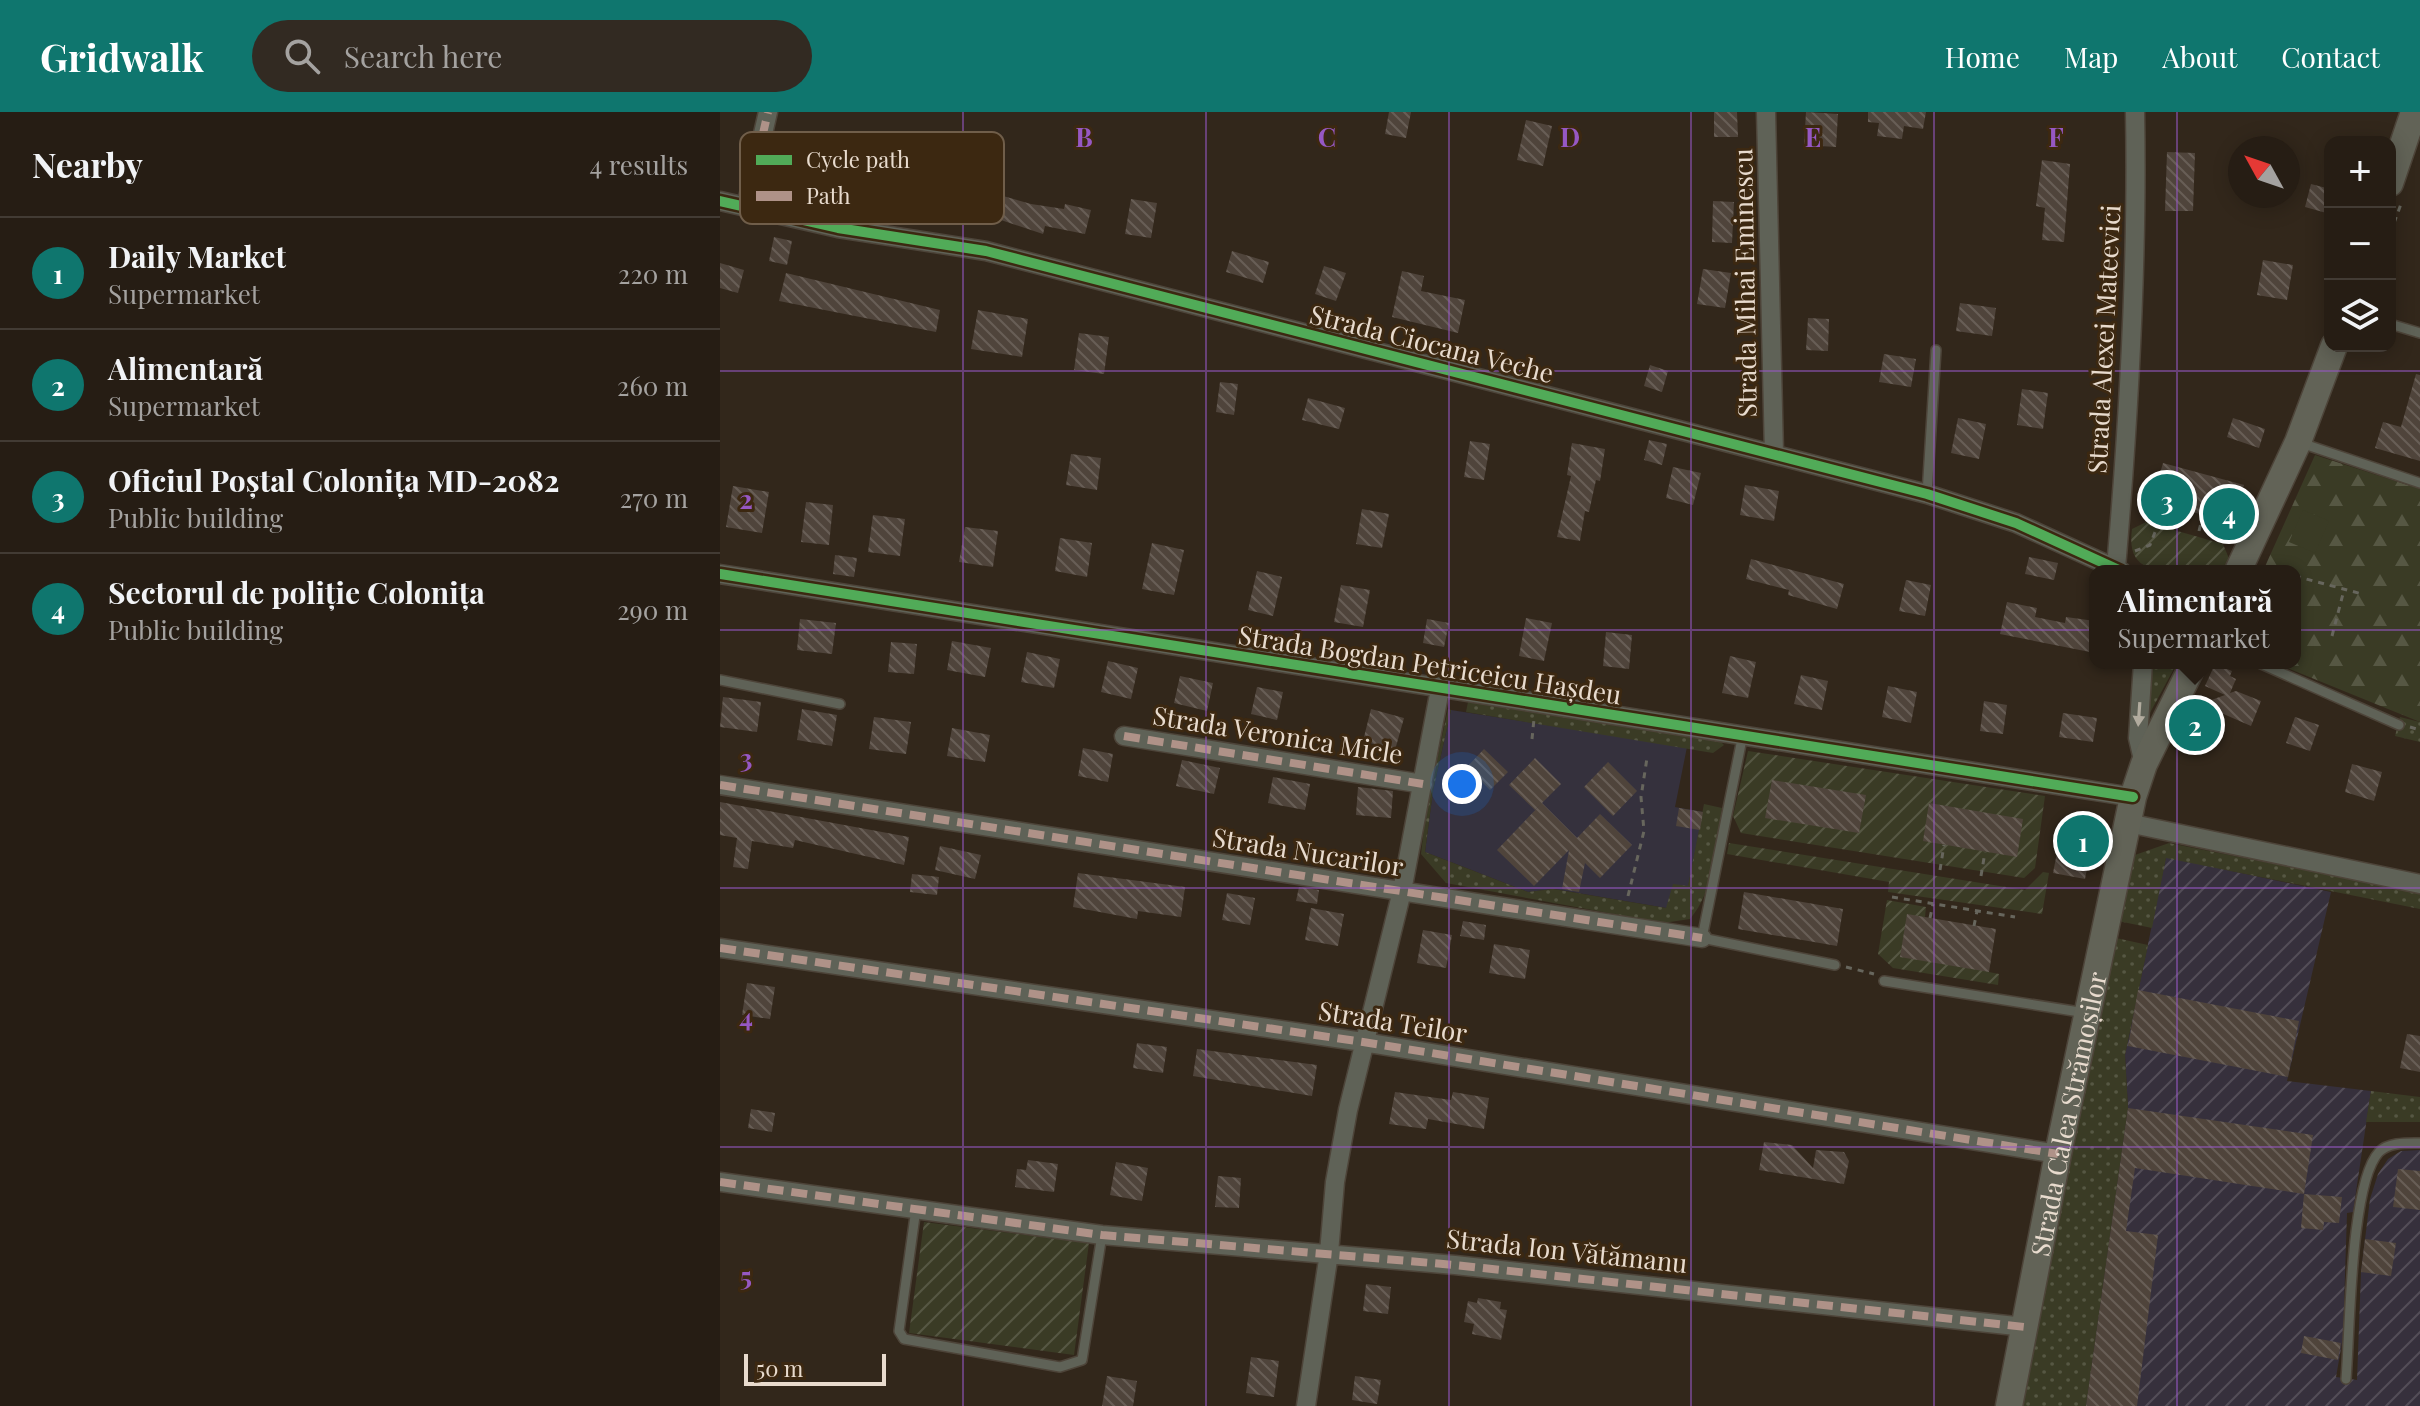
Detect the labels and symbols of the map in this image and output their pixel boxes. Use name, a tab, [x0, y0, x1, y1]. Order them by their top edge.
text: B	[1075, 119, 1093, 154]
text: C	[1318, 119, 1336, 154]
text: D	[1560, 119, 1580, 154]
text: E	[1805, 119, 1821, 154]
text: F	[2048, 119, 2064, 154]
legend	[740, 132, 1004, 224]
north arrow	[2228, 136, 2300, 208]
text: Cycle path	[806, 144, 910, 174]
street label: Strada Mihai Eminescu	[1724, 148, 1764, 418]
text: Path	[806, 180, 850, 210]
street label: Strada Alexei Mateevici	[2078, 203, 2128, 474]
street label: Strada Ciocana Veche	[1306, 296, 1558, 390]
pin: 3	[2141, 470, 2193, 530]
text: 2	[739, 481, 753, 516]
pin: 4	[2203, 484, 2255, 544]
street label: Strada Bogdan Petriceicu Hașdeu	[1236, 616, 1624, 712]
pin: 2	[2169, 695, 2221, 755]
street label: Strada Veronica Micle	[1151, 697, 1405, 771]
one-way arrow	[2132, 702, 2145, 727]
text: 3	[740, 740, 752, 775]
your location	[1442, 764, 1482, 804]
pin: 1	[2057, 811, 2109, 871]
street label: Strada Nucarilor	[1210, 819, 1406, 883]
street label: Strada Calea Strămoșilor	[2021, 968, 2113, 1259]
street label: Strada Teilor	[1316, 992, 1470, 1050]
text: 4	[739, 999, 753, 1034]
street label: Strada Ion Vătămanu	[1445, 1220, 1689, 1280]
text: 5	[740, 1258, 752, 1293]
scale bar	[744, 1350, 886, 1386]

